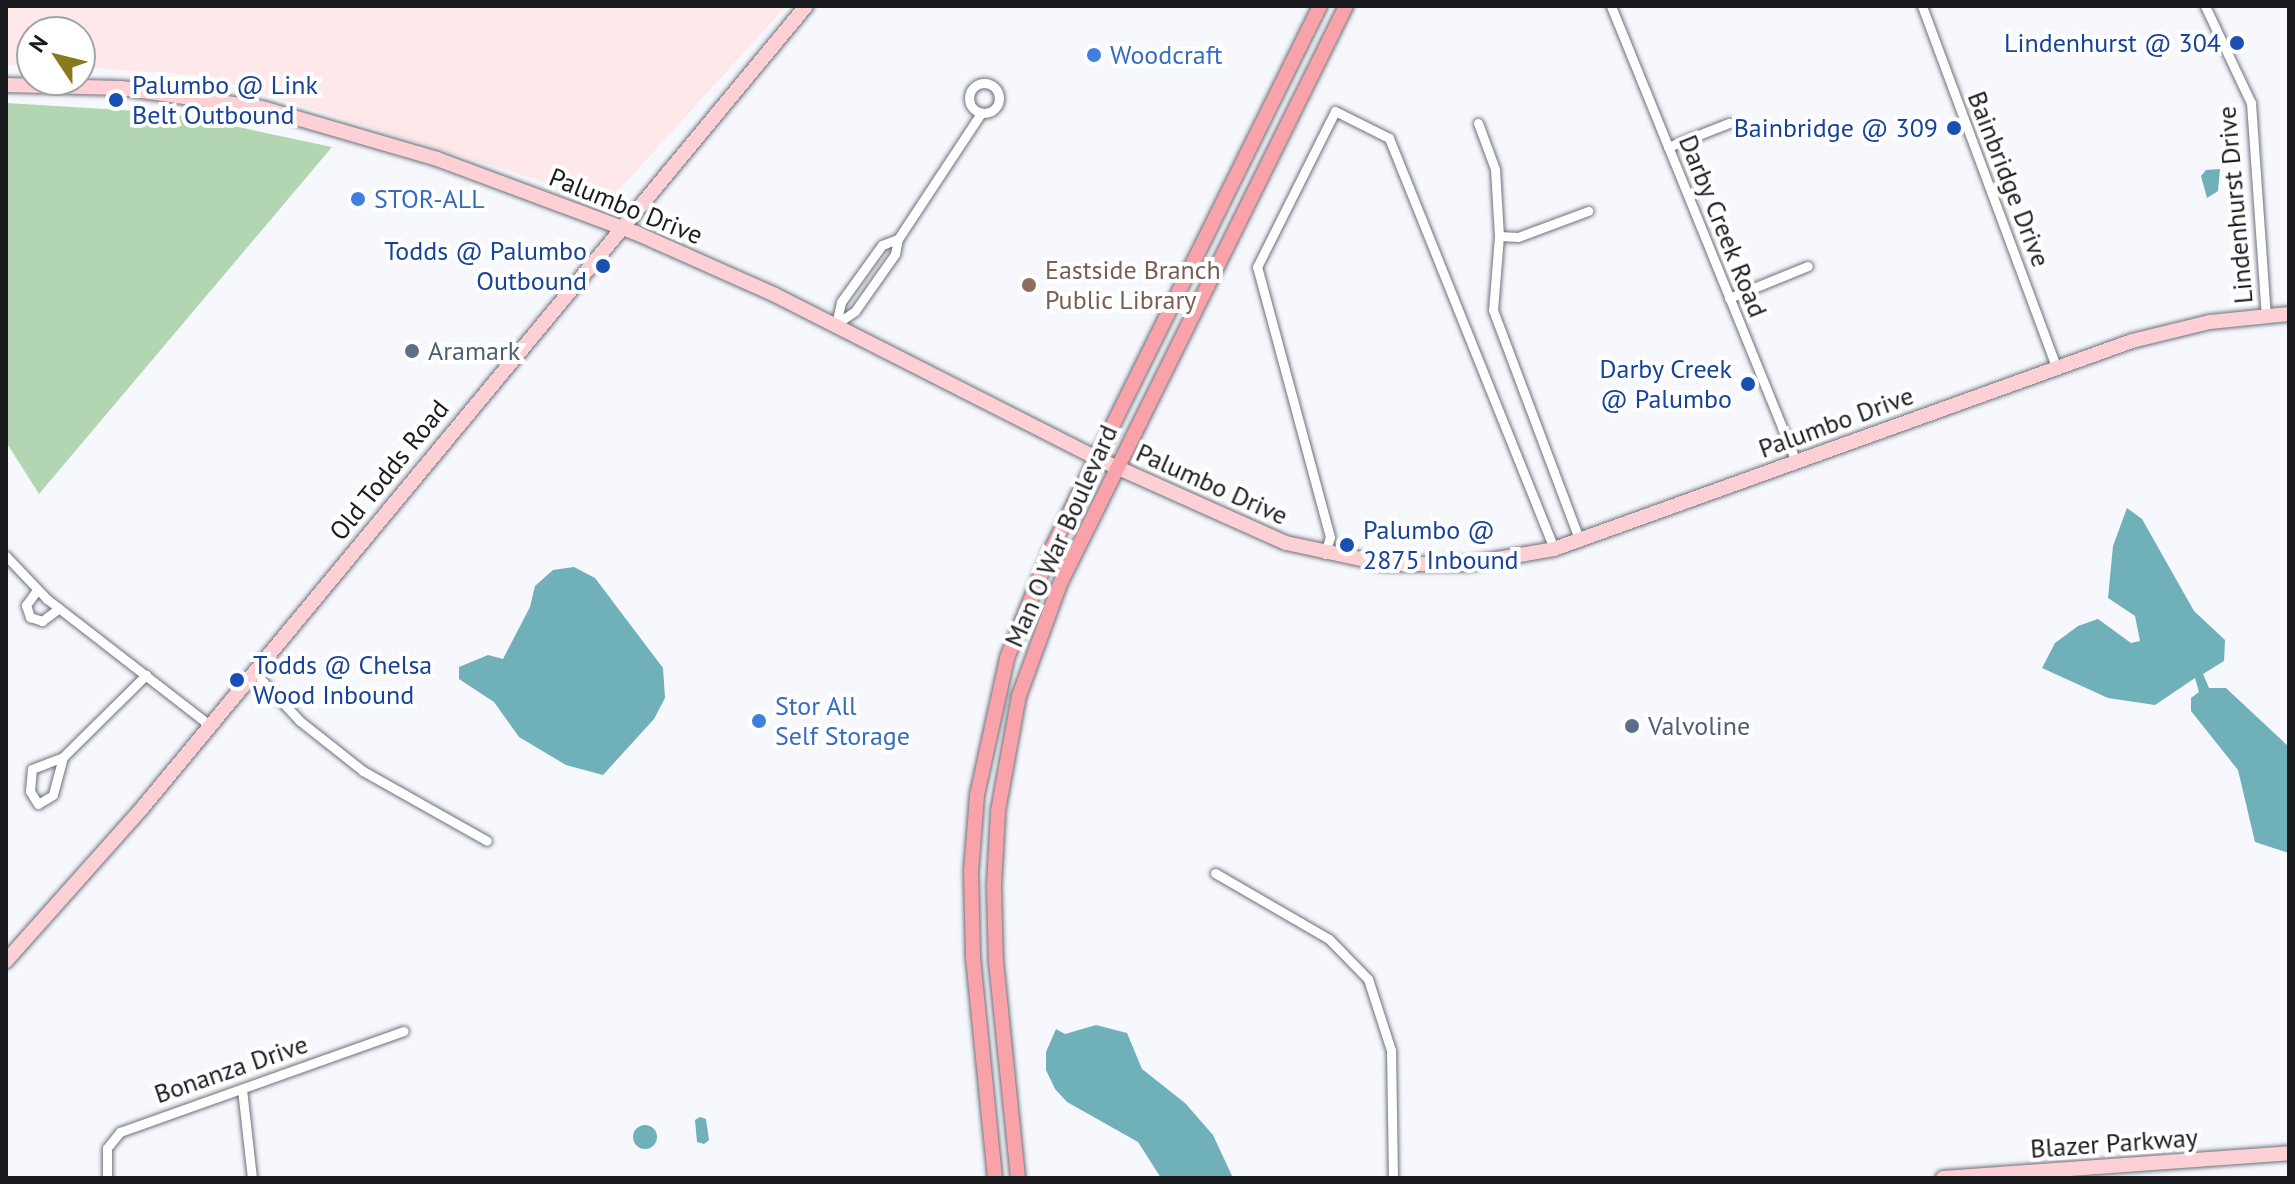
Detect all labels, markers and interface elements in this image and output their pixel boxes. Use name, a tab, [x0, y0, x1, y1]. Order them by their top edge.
north arrow	[16, 16, 96, 96]
place label: Lindenhurst @ 304	[2004, 27, 2221, 59]
text: N	[22, 29, 54, 57]
marker: Lindenhurst @ 304	[2228, 34, 2246, 52]
place label: Woodcraft	[1110, 39, 1222, 71]
marker: Woodcraft	[1085, 46, 1103, 64]
place label: Palumbo @ Link Belt Outbound	[132, 69, 318, 130]
street label: Bainbridge Drive	[1961, 87, 2057, 271]
marker: Palumbo @ Link Belt Outbound	[107, 91, 125, 109]
street label: Lindenhurst Drive	[2211, 105, 2259, 305]
place label: Bainbridge @ 309	[1734, 112, 1938, 144]
marker: Bainbridge @ 309	[1945, 119, 1963, 137]
street label: Darby Creek Road	[1672, 130, 1774, 322]
street label: Palumbo Drive	[545, 161, 707, 251]
place label: STOR-ALL	[374, 183, 485, 215]
marker: STOR-ALL	[349, 190, 367, 208]
place label: Todds @ Palumbo Outbound	[384, 235, 587, 296]
place label: Eastside Branch Public Library	[1045, 254, 1221, 316]
marker: Todds @ Palumbo Outbound	[594, 257, 612, 275]
marker: Eastside Branch Public Library	[1020, 276, 1038, 294]
place label: Aramark	[428, 335, 520, 367]
marker: Aramark	[403, 342, 421, 360]
place label: Darby Creek @ Palumbo	[1599, 353, 1732, 414]
marker: Darby Creek @ Palumbo	[1739, 375, 1757, 393]
street label: Palumbo Drive	[1754, 380, 1918, 464]
street label: Old Todds Road	[323, 393, 455, 547]
street label: Man O War Boulevard	[998, 420, 1124, 652]
street label: Palumbo Drive	[1131, 437, 1293, 531]
place label: Palumbo @ 2875 Inbound	[1363, 514, 1519, 576]
marker: Palumbo @ 2875 Inbound	[1338, 536, 1356, 554]
place label: Todds @ Chelsa Wood Inbound	[253, 649, 432, 710]
marker: Todds @ Chelsa Wood Inbound	[228, 671, 246, 689]
place label: Stor All Self Storage	[775, 690, 910, 752]
place label: Valvoline	[1648, 710, 1750, 742]
marker: Stor All Self Storage	[750, 712, 768, 730]
marker: Valvoline	[1623, 717, 1641, 735]
street label: Bonanza Drive	[150, 1028, 312, 1110]
street label: Blazer Parkway	[2029, 1122, 2199, 1164]

